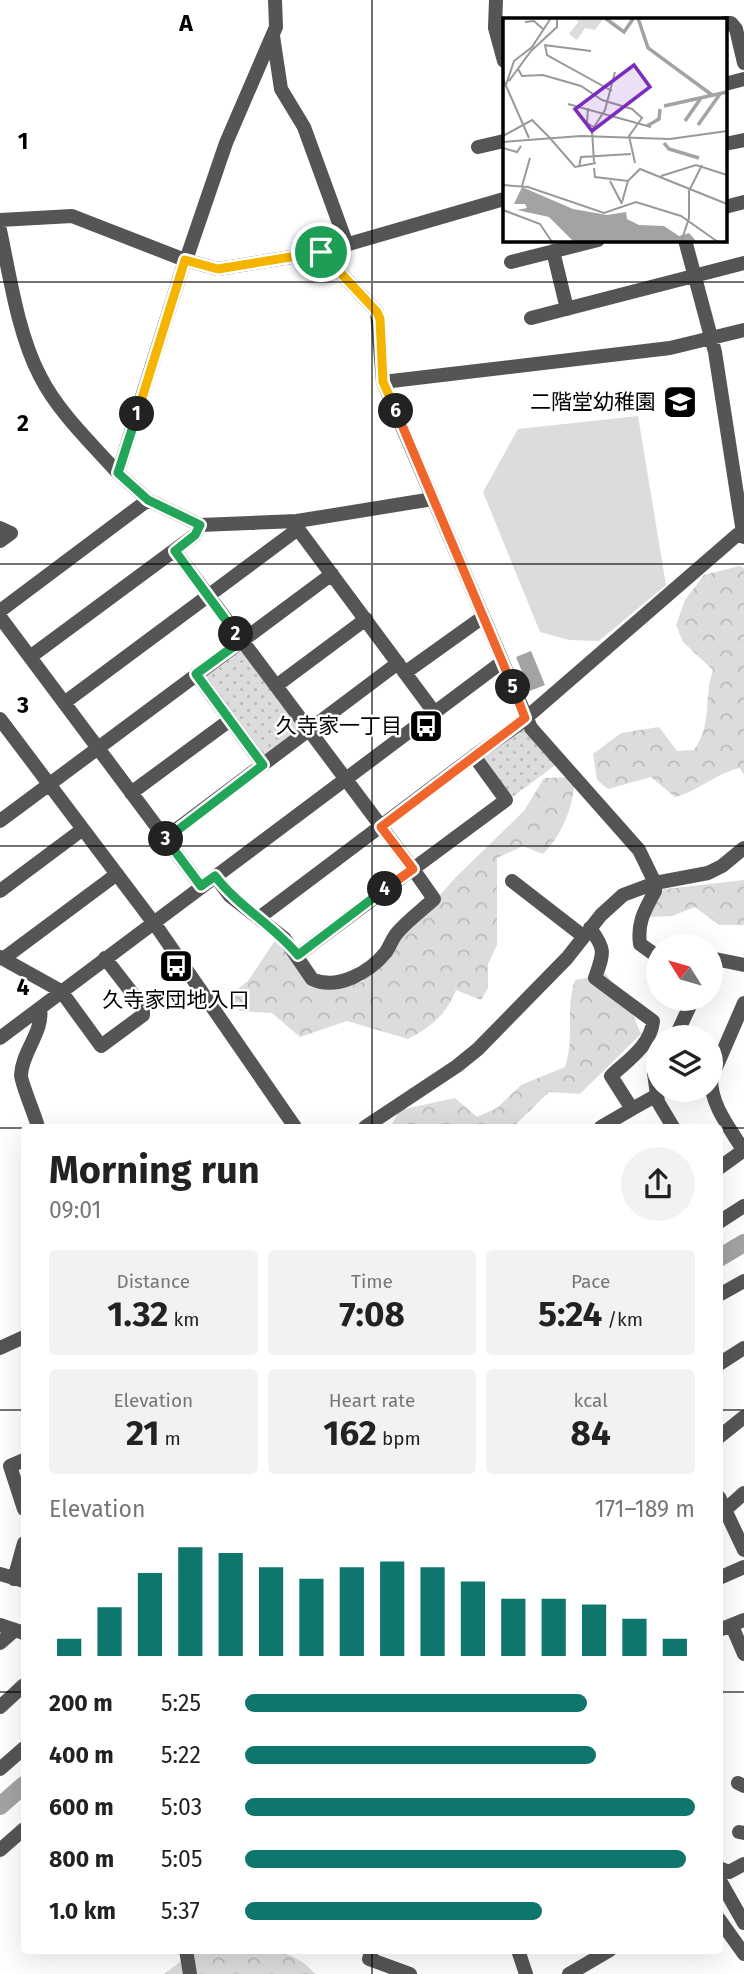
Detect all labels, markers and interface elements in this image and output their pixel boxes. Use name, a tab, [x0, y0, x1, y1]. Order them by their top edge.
text: A	[178, 9, 193, 37]
inset map	[503, 18, 726, 242]
text: 1	[18, 127, 28, 155]
pin	[291, 222, 351, 282]
icon: arrive	[302, 233, 340, 271]
school or university icon: 二階堂幼稚園	[661, 383, 699, 421]
place label: 二階堂幼稚園	[530, 389, 656, 415]
pin: 6	[378, 394, 414, 428]
pin: 1	[120, 396, 154, 432]
text: 6	[390, 399, 401, 422]
text: 1	[132, 402, 141, 425]
text: 2	[17, 409, 29, 437]
pin: 2	[218, 616, 254, 652]
text: 2	[231, 622, 240, 645]
pin: 5	[496, 670, 530, 704]
text: 5	[507, 675, 518, 698]
text: 3	[16, 691, 29, 719]
bus stop icon: 久寺家一丁目	[407, 707, 445, 745]
place label: 久寺家一丁目	[276, 713, 402, 739]
pin: 3	[148, 822, 184, 856]
text: 3	[161, 827, 170, 850]
pin: 4	[368, 872, 402, 906]
text: 4	[379, 877, 390, 900]
north arrow	[646, 934, 723, 1012]
map controls	[646, 934, 723, 1102]
bus stop icon: 久寺家団地入口	[157, 947, 195, 985]
text: 4	[17, 973, 30, 1001]
place label: 久寺家団地入口	[103, 987, 250, 1013]
button: layers	[646, 1025, 723, 1102]
text: Morning run	[49, 1147, 260, 1193]
button: share	[621, 1147, 695, 1221]
text: 09:01	[49, 1196, 101, 1224]
text: Distance	[116, 1270, 190, 1293]
text: Time	[351, 1270, 393, 1293]
text: Pace	[571, 1270, 610, 1293]
text: 1.32	[107, 1293, 168, 1335]
text: 7:08	[339, 1293, 405, 1335]
text: 5:24	[538, 1293, 602, 1335]
text: km	[168, 1308, 199, 1331]
text: /km	[602, 1308, 643, 1331]
text: Elevation	[114, 1389, 193, 1412]
text: Heart rate	[329, 1389, 415, 1412]
text: kcal	[574, 1389, 608, 1412]
text: 21	[126, 1412, 159, 1454]
text: 162	[323, 1412, 377, 1454]
text: 84	[571, 1412, 611, 1454]
text: m	[159, 1427, 181, 1450]
text: bpm	[377, 1427, 421, 1450]
text: Elevation	[49, 1495, 145, 1523]
text: 171–189 m	[595, 1495, 695, 1523]
text: 200 m	[49, 1689, 113, 1717]
text: 5:25	[161, 1689, 201, 1717]
text: 400 m	[49, 1741, 114, 1769]
text: 5:22	[161, 1741, 201, 1769]
text: 600 m	[49, 1793, 114, 1821]
text: 5:03	[161, 1793, 202, 1821]
text: 800 m	[49, 1845, 114, 1873]
text: 5:05	[161, 1845, 202, 1873]
text: 1.0 km	[49, 1897, 116, 1925]
text: 5:37	[161, 1897, 200, 1925]

